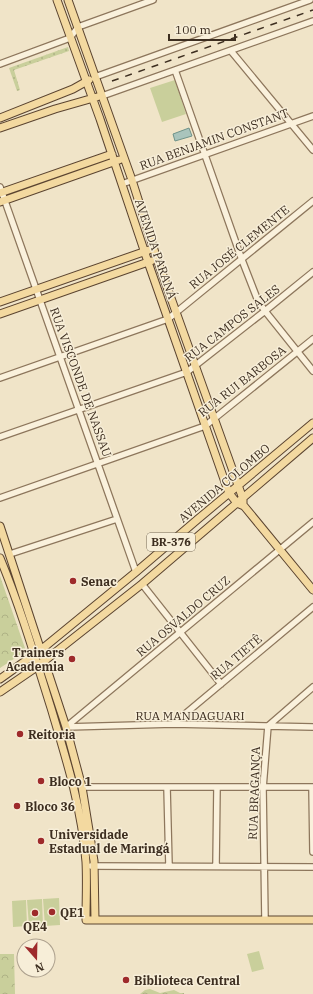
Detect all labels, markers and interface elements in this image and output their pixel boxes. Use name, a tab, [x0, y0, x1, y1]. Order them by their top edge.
scale bar	[169, 16, 235, 42]
text: 100 m	[175, 22, 211, 37]
street label: RUA BENJAMIN CONSTANT	[137, 105, 291, 173]
street label: AVENIDA PARANÁ	[132, 197, 180, 302]
street label: RUA JOSÉ CLEMENTE	[186, 202, 292, 292]
street label: RUA CAMPOS SALES	[181, 281, 283, 365]
street label: RUA VISCONDE DE NASSAU	[47, 305, 115, 459]
street label: RUA RUI BARBOSA	[195, 342, 289, 420]
street label: AVENIDA COLOMBO	[175, 440, 273, 526]
road number: BR-376	[147, 533, 195, 551]
street label: RUA OSVALDO CRUZ	[133, 572, 233, 660]
place label: Senac	[81, 574, 117, 589]
marker: Senac	[68, 576, 78, 586]
street label: RUA TIETÊ	[207, 631, 265, 683]
place label: Trainers Academia	[6, 645, 64, 674]
marker: Trainers Academia	[67, 654, 77, 664]
street label: RUA MANDAGUARI	[135, 708, 245, 723]
place label: Reitoria	[28, 727, 76, 742]
marker: Reitoria	[15, 729, 25, 739]
street label: RUA BRAGANÇA	[245, 745, 263, 840]
place label: Bloco 1	[49, 774, 92, 789]
marker: Bloco 1	[36, 776, 46, 786]
place label: Bloco 36	[25, 799, 75, 814]
marker: Bloco 36	[12, 801, 22, 811]
place label: Universidade Estadual de Maringá	[49, 827, 170, 856]
marker: Universidade Estadual de Maringá	[36, 836, 46, 846]
place label: QE1	[60, 905, 84, 920]
marker: QE1	[47, 907, 57, 917]
marker: QE4	[30, 908, 40, 918]
place label: QE4	[23, 919, 47, 934]
north arrow	[16, 938, 56, 978]
text: N	[33, 959, 46, 976]
place label: Biblioteca Central	[134, 973, 240, 988]
marker: Biblioteca Central	[121, 975, 131, 985]

